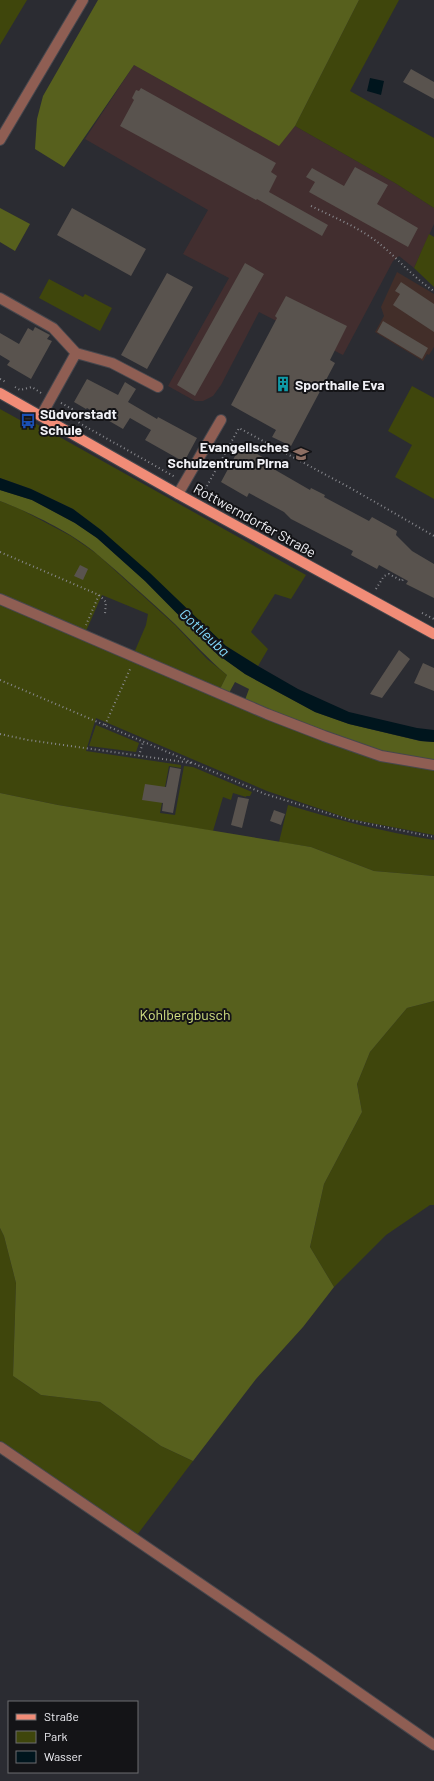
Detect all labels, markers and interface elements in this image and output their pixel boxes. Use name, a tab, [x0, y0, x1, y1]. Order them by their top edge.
building icon: Sporthalle Eva	[274, 375, 292, 393]
place label: Sporthalle Eva	[295, 376, 385, 393]
place label: Südvorstadt Schule	[40, 405, 117, 438]
bus stop icon: Südvorstadt Schule	[19, 412, 37, 430]
place label: Evangelisches Schulzentrum Pirna	[168, 438, 289, 471]
school or university icon: Evangelisches Schulzentrum Pirna	[292, 445, 310, 463]
street label: Rottwerndorfer Straße	[191, 479, 319, 561]
water label: Gottleuba	[176, 604, 234, 660]
park label: Kohlbergbusch	[140, 1006, 230, 1023]
legend	[8, 1701, 138, 1773]
text: Straße	[44, 1709, 79, 1723]
text: Park	[44, 1729, 68, 1743]
text: Wasser	[44, 1749, 83, 1763]

